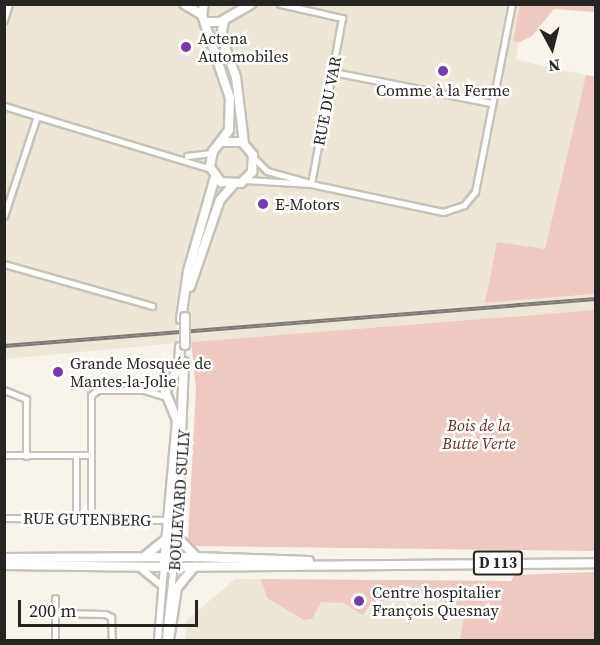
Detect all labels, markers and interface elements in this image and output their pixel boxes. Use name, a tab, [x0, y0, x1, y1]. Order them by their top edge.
north arrow	[522, 18, 582, 78]
place label: Actena Automobiles	[198, 28, 289, 66]
marker: Actena Automobiles	[179, 40, 193, 54]
text: N	[547, 54, 561, 77]
street label: RUE DU VAR	[309, 55, 345, 147]
marker: Comme à la Ferme	[436, 64, 450, 78]
place label: Comme à la Ferme	[376, 80, 510, 100]
place label: E-Motors	[275, 194, 340, 214]
marker: E-Motors	[256, 197, 270, 211]
place label: Grande Mosquée de Mantes-la-Jolie	[70, 353, 211, 391]
marker: Grande Mosquée de Mantes-la-Jolie	[51, 365, 65, 379]
park label: Bois de la Butte Verte	[442, 415, 516, 453]
street label: BOULEVARD SULLY	[164, 429, 194, 571]
street label: RUE GUTENBERG	[23, 508, 151, 530]
road number: D 113	[472, 551, 524, 575]
place label: Centre hospitalier François Quesnay	[372, 582, 501, 620]
scale bar	[21, 588, 201, 626]
marker: Centre hospitalier François Quesnay	[350, 592, 368, 610]
text: 200 m	[29, 598, 76, 623]

